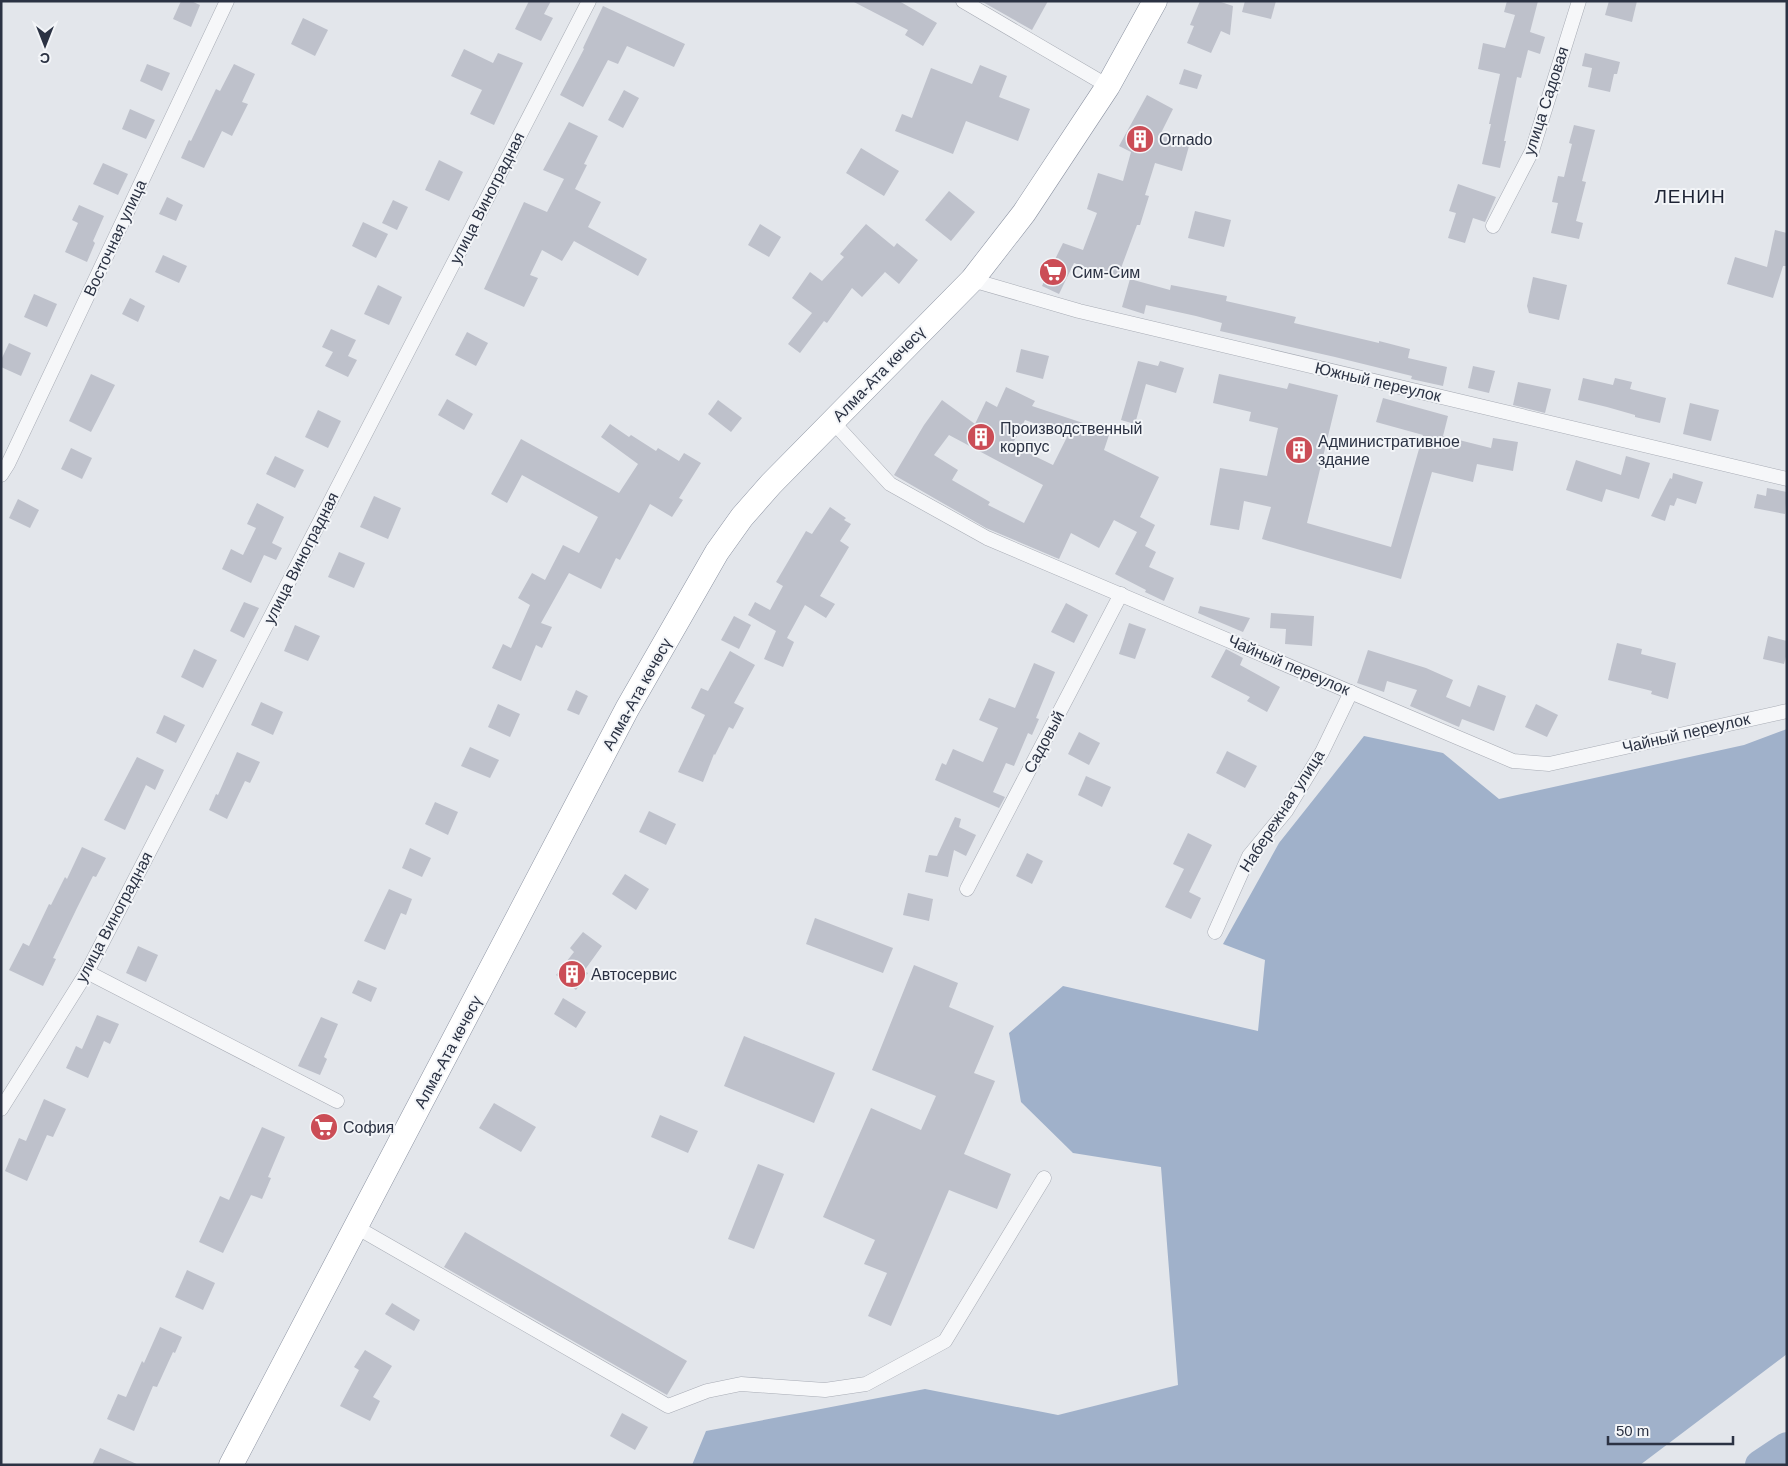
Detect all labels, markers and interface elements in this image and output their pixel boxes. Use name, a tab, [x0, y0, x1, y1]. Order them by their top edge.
north arrow	[20, 20, 70, 70]
street label: улица Садовая	[1520, 45, 1572, 157]
text: С	[40, 50, 50, 66]
building icon: Ornado	[1125, 124, 1155, 154]
street label: улица Виноградная	[446, 129, 528, 267]
place label: Ornado	[1159, 131, 1212, 148]
street label: Восточная улица	[81, 177, 149, 299]
district label: ЛЕНИН	[1654, 186, 1726, 207]
supermarket icon: Сим-Сим	[1038, 257, 1068, 287]
place label: Сим-Сим	[1072, 264, 1140, 281]
street label: Алма-Ата көчөсү	[829, 323, 929, 425]
street label: Южный переулок	[1313, 359, 1444, 405]
place label: Производственный корпус	[1000, 420, 1142, 455]
building icon: Производственный корпус	[966, 422, 996, 452]
place label: Административное здание	[1318, 433, 1460, 468]
building icon: Административное здание	[1284, 435, 1314, 465]
street label: улица Виноградная	[260, 489, 342, 627]
street label: Чайный переулок	[1226, 632, 1353, 699]
street label: Алма-Ата көчөсү	[599, 635, 675, 753]
street label: Садовый	[1021, 708, 1067, 776]
street label: Чайный переулок	[1621, 710, 1752, 756]
street label: Набережная улица	[1236, 747, 1328, 875]
street label: улица Виноградная	[72, 849, 156, 985]
building icon: Автосервис	[557, 959, 587, 989]
place label: Автосервис	[591, 966, 677, 983]
street label: Алма-Ата көчөсү	[411, 993, 485, 1111]
supermarket icon: София	[309, 1112, 339, 1142]
place label: София	[343, 1119, 394, 1136]
scale bar	[1608, 1414, 1733, 1446]
text: 50 m	[1616, 1422, 1649, 1439]

